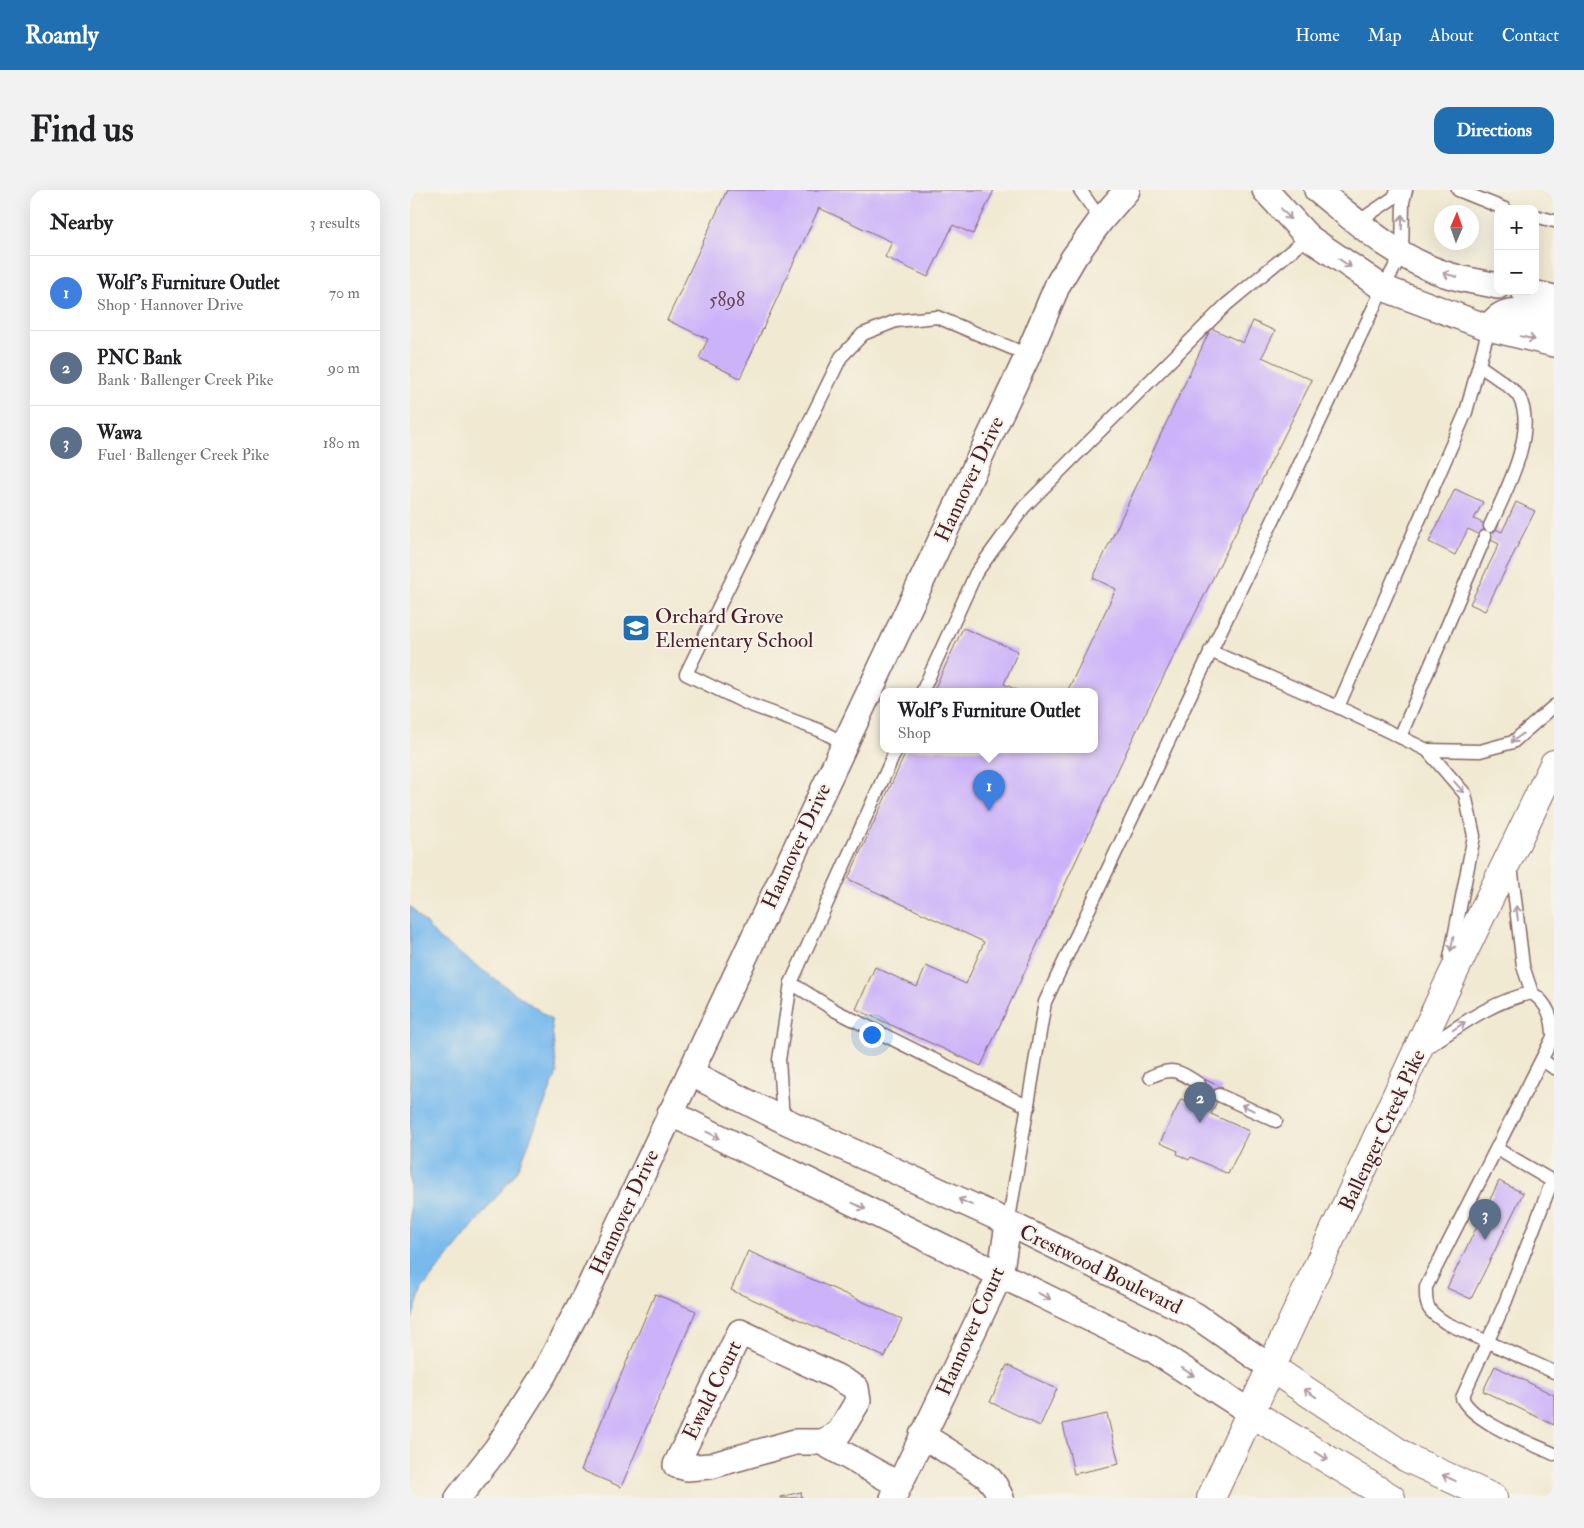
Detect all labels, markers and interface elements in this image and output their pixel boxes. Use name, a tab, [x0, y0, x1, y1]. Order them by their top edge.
text: Roamly	[25, 20, 99, 51]
text: Home	[1295, 24, 1340, 47]
text: Map	[1368, 24, 1402, 47]
text: About	[1430, 24, 1474, 47]
text: Contact	[1502, 24, 1559, 47]
button: Directions	[1434, 107, 1554, 154]
text: Find us	[30, 108, 134, 152]
north arrow	[1434, 205, 1479, 250]
map controls	[1494, 205, 1539, 295]
button: +	[1494, 205, 1539, 250]
one-way arrow	[1280, 207, 1292, 220]
text: Nearby	[50, 209, 113, 236]
text: 3 results	[309, 213, 360, 233]
one-way arrow	[1397, 214, 1407, 230]
button: −	[1494, 250, 1539, 295]
one-way arrow	[1338, 258, 1352, 268]
one-way arrow	[1443, 270, 1459, 279]
text: Wolf's Furniture Outlet	[97, 271, 280, 295]
text: 1	[63, 283, 69, 303]
text: 70 m	[329, 283, 360, 303]
house number: 5898	[709, 288, 745, 312]
text: Shop · Hannover Drive	[97, 295, 243, 315]
one-way arrow	[1520, 334, 1536, 343]
text: PNC Bank	[97, 346, 182, 370]
text: 2	[62, 358, 70, 378]
text: 90 m	[328, 358, 360, 378]
text: Bank · Ballenger Creek Pike	[97, 370, 273, 390]
street label: Hannover Drive	[929, 412, 1010, 546]
text: Wawa	[97, 421, 142, 445]
text: 3	[63, 433, 69, 453]
text: 180 m	[323, 433, 360, 453]
text: Fuel · Ballenger Creek Pike	[97, 445, 269, 465]
place label: Orchard Grove Elementary School	[655, 603, 814, 654]
school or university icon: Orchard Grove Elementary School	[621, 613, 651, 643]
popup	[880, 688, 1098, 753]
text: Wolf's Furniture Outlet	[898, 699, 1080, 723]
text: Shop	[898, 723, 931, 743]
one-way arrow	[1511, 732, 1524, 743]
pin: 1	[973, 770, 1005, 811]
street label: Hannover Drive	[756, 779, 837, 913]
one-way arrow	[1453, 780, 1465, 793]
one-way arrow	[1511, 905, 1521, 921]
one-way arrow	[1447, 935, 1457, 951]
one-way arrow	[1452, 1021, 1466, 1031]
your location	[859, 1022, 885, 1048]
street label: Ballenger Creek Pike	[1333, 1045, 1432, 1215]
pin: 2	[1184, 1082, 1216, 1123]
one-way arrow	[1241, 1103, 1256, 1113]
one-way arrow	[705, 1131, 720, 1140]
street label: Hannover Drive	[584, 1145, 665, 1279]
one-way arrow	[958, 1197, 973, 1207]
pin: 3	[1469, 1199, 1501, 1240]
one-way arrow	[851, 1202, 866, 1211]
street label: Crestwood Boulevard	[1015, 1218, 1187, 1321]
street label: Hannover Court	[930, 1262, 1011, 1400]
one-way arrow	[1036, 1292, 1051, 1301]
street label: Ewald Court	[677, 1336, 748, 1444]
one-way arrow	[1180, 1367, 1194, 1377]
one-way arrow	[1304, 1388, 1318, 1398]
one-way arrow	[1314, 1452, 1328, 1462]
one-way arrow	[1442, 1472, 1457, 1482]

